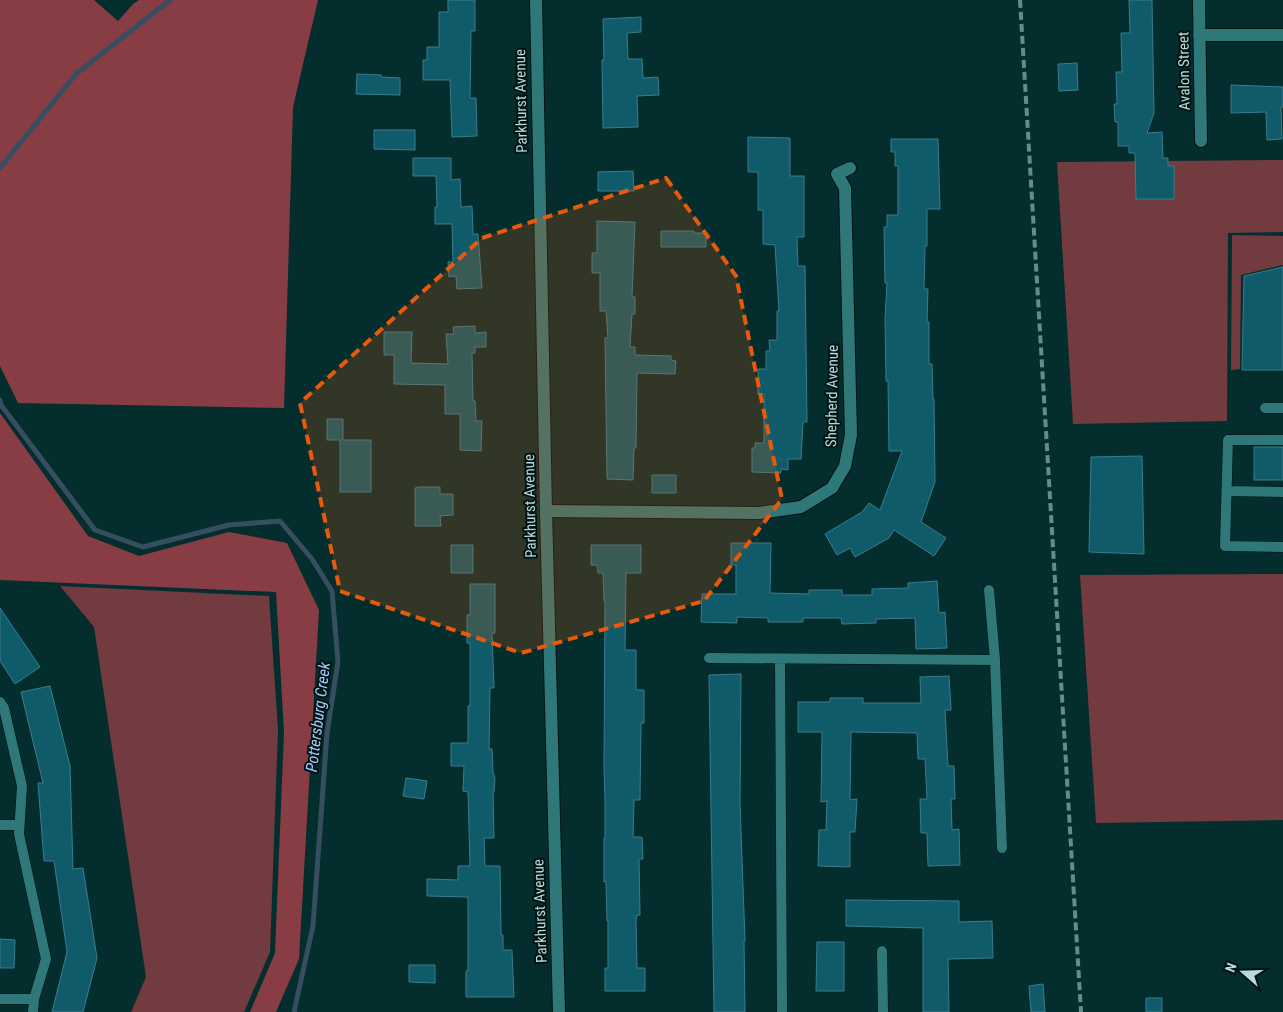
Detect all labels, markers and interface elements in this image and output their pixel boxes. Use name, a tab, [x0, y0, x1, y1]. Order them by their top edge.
street label: Avalon Street	[1174, 32, 1194, 110]
street label: Parkhurst Avenue	[511, 49, 531, 153]
street label: Shepherd Avenue	[822, 345, 842, 447]
street label: Parkhurst Avenue	[520, 454, 540, 558]
water label: Pottersburg Creek	[302, 660, 334, 773]
street label: Parkhurst Avenue	[529, 859, 551, 963]
north arrow	[1218, 947, 1268, 997]
text: N	[1222, 961, 1240, 974]

